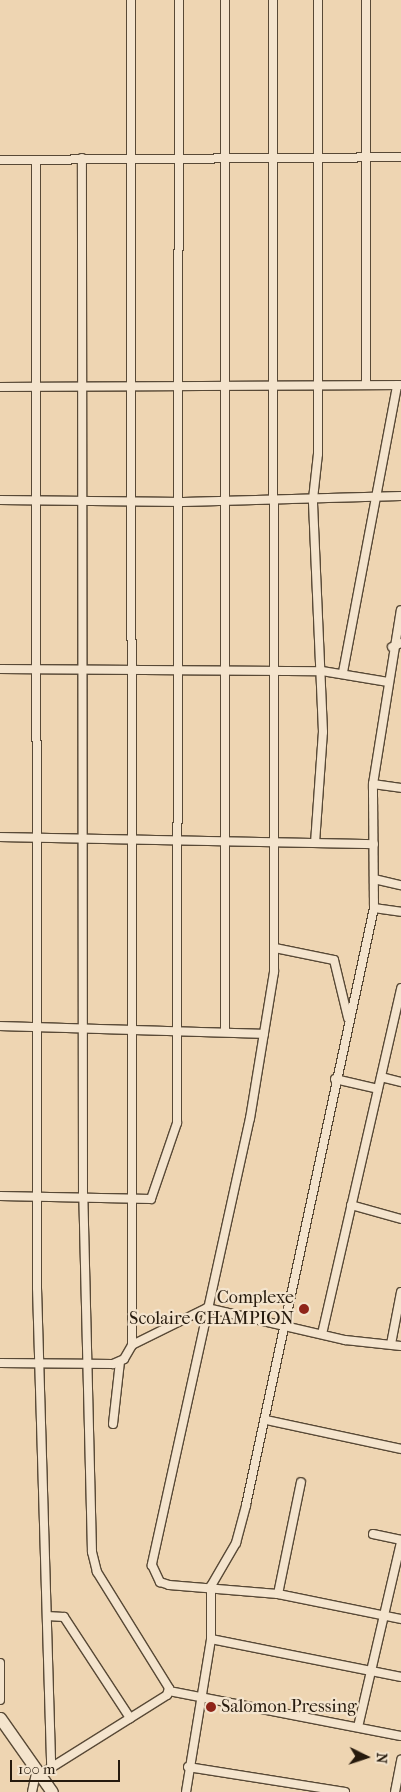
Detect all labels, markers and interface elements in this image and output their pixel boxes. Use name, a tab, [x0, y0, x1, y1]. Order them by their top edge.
place label: Complexe Scolaire CHAMPION	[129, 1288, 294, 1330]
marker: Complexe Scolaire CHAMPION	[298, 1303, 310, 1315]
place label: Salomon Pressing	[221, 1696, 357, 1718]
marker: Salomon Pressing	[205, 1701, 217, 1713]
north arrow	[341, 1732, 391, 1782]
scale bar	[12, 1750, 122, 1782]
text: N	[373, 1752, 390, 1764]
text: 100 m	[18, 1760, 56, 1778]

